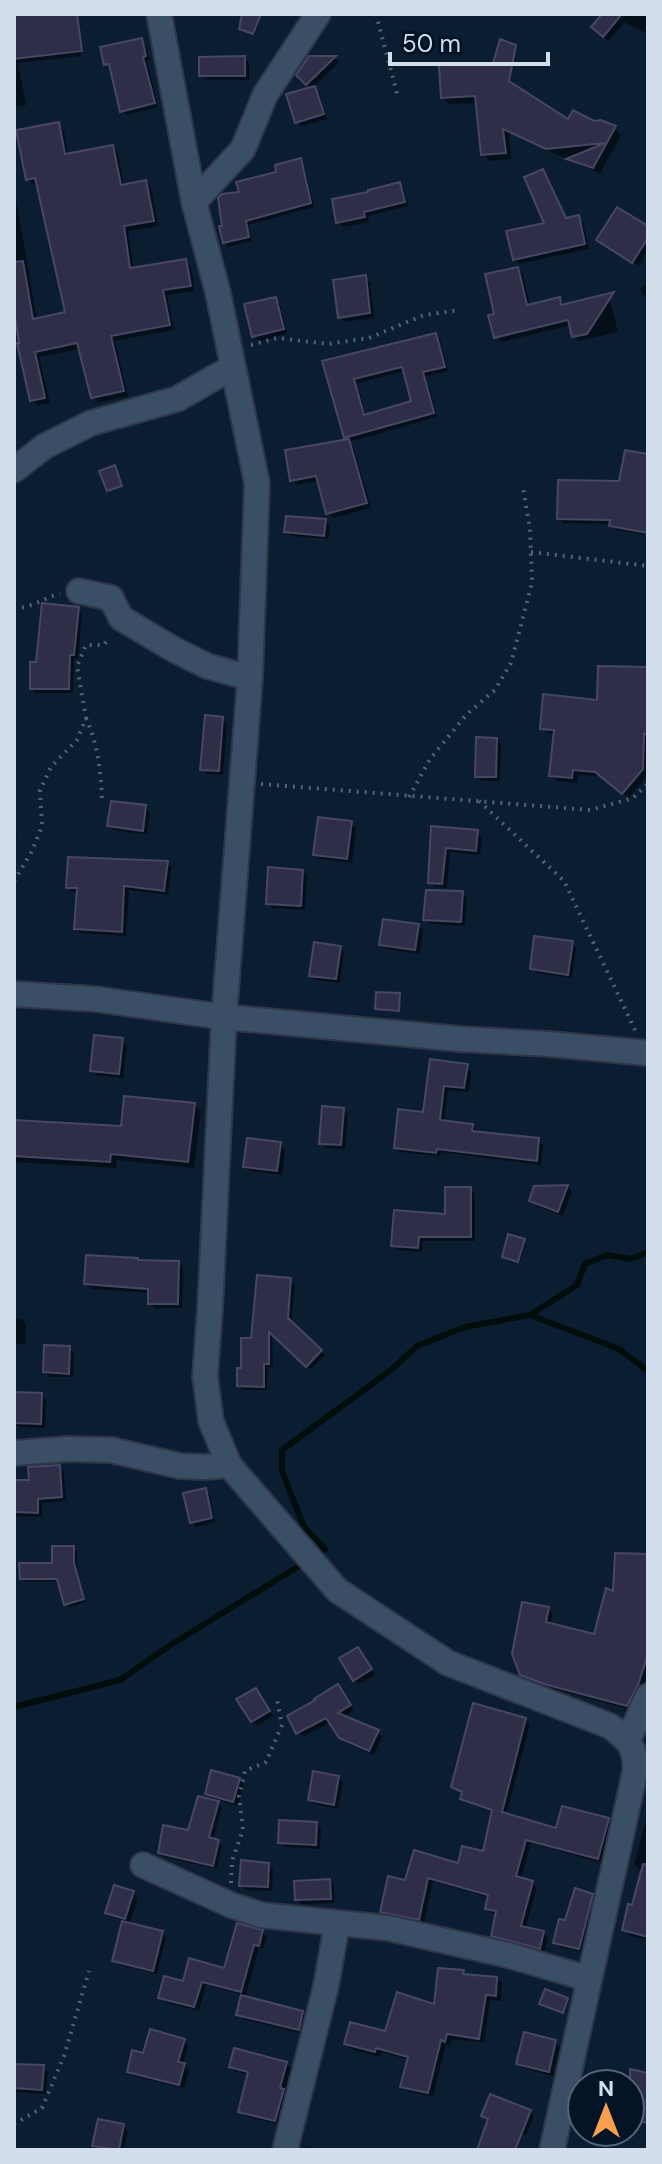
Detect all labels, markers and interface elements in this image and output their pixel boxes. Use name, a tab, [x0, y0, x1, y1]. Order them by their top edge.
scale bar	[390, 16, 548, 66]
text: 50 m	[402, 28, 461, 59]
north arrow	[566, 2068, 646, 2148]
text: N	[598, 2074, 614, 2103]

